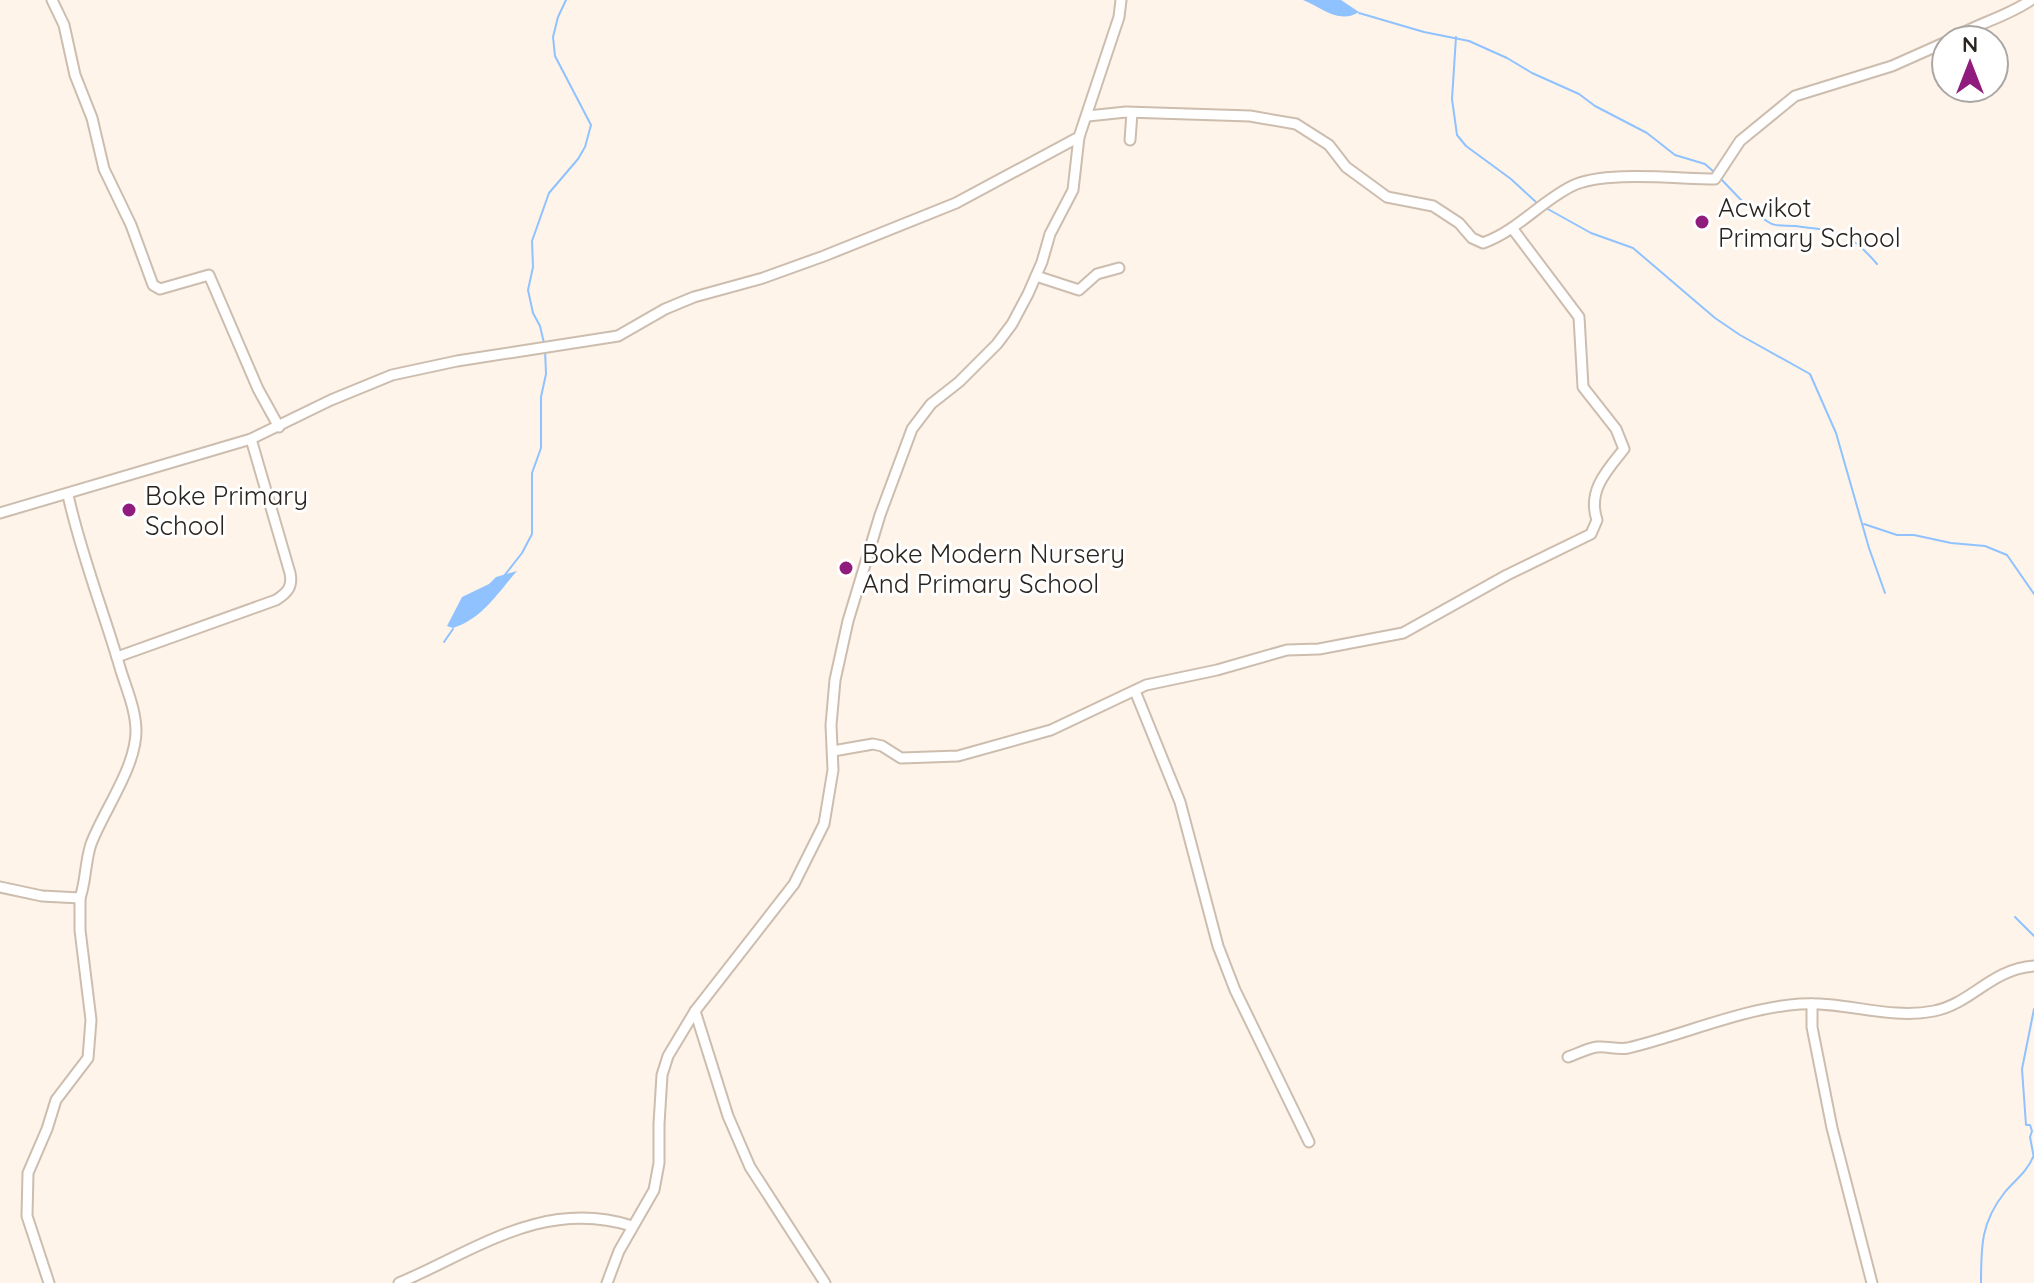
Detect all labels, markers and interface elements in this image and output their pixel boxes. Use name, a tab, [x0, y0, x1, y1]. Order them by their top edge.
north arrow	[1930, 24, 2010, 104]
text: N	[1962, 30, 1978, 58]
place label: Acwikot Primary School	[1718, 191, 1901, 254]
marker: Acwikot Primary School	[1693, 213, 1711, 231]
place label: Boke Primary School	[145, 479, 308, 542]
marker: Boke Primary School	[120, 501, 138, 519]
place label: Boke Modern Nursery And Primary School	[862, 537, 1125, 600]
marker: Boke Modern Nursery And Primary School	[837, 559, 855, 577]

